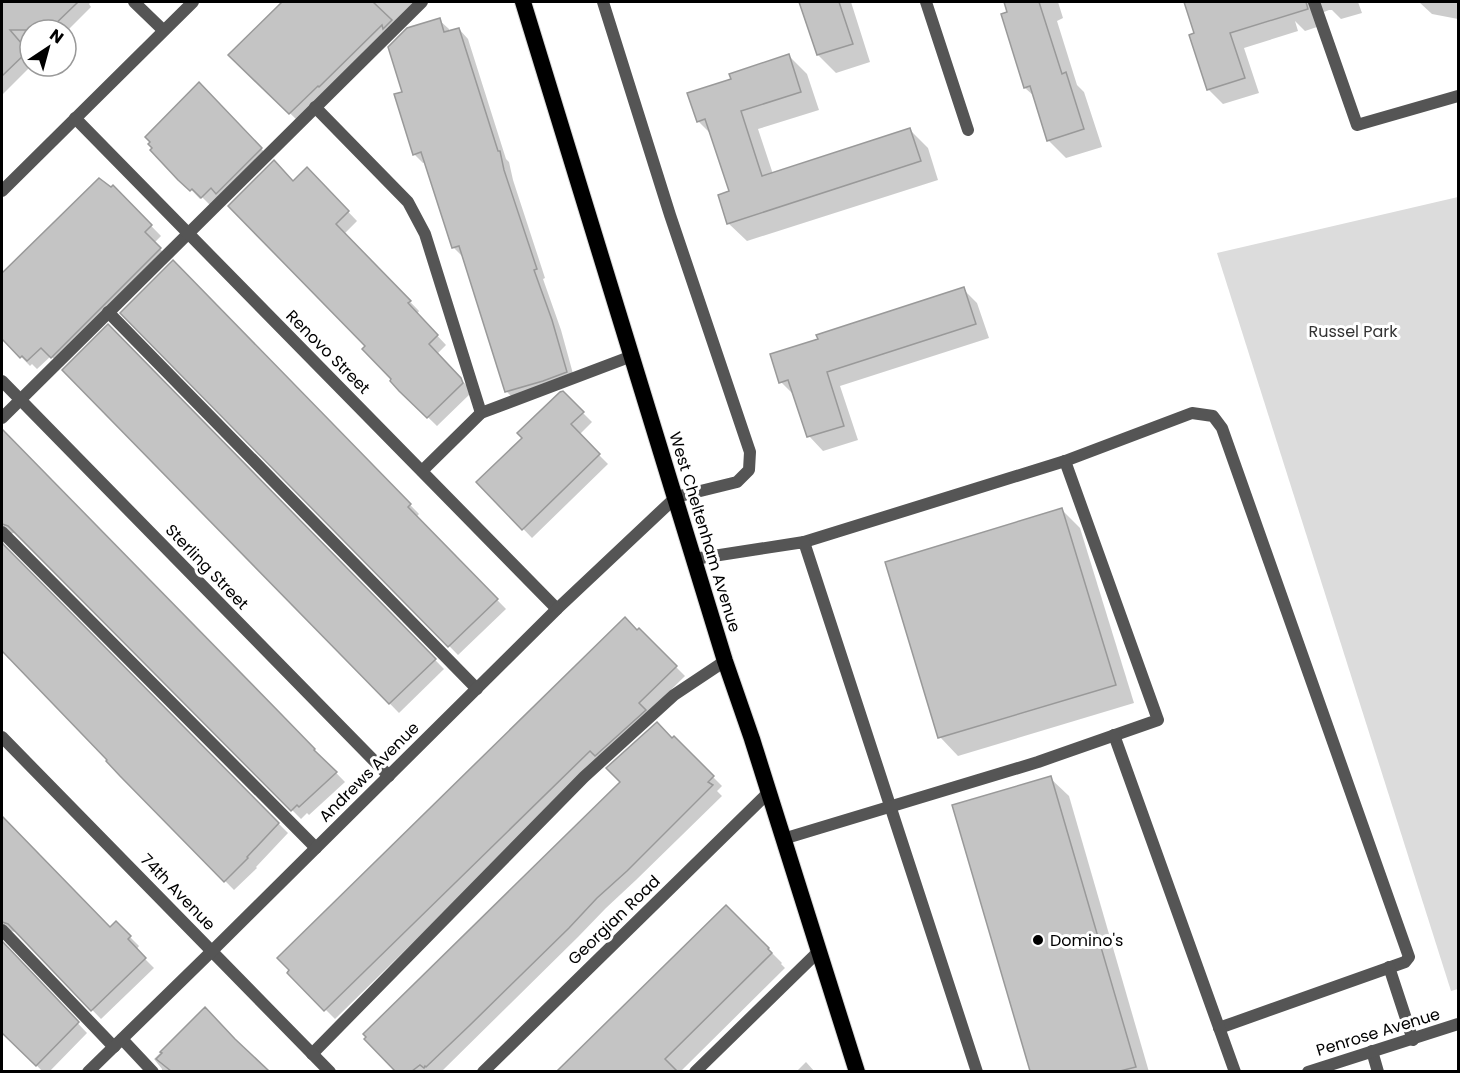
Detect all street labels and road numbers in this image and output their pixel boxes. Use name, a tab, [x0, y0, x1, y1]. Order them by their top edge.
street label: Renovo Street	[281, 305, 375, 399]
street label: West Cheltenham Avenue	[664, 429, 746, 635]
street label: Sterling Street	[160, 519, 254, 615]
street label: Andrews Avenue	[314, 717, 424, 827]
street label: 74th Avenue	[135, 848, 221, 936]
street label: Georgian Road	[563, 870, 665, 970]
street label: Penrose Avenue	[1313, 1002, 1443, 1062]

